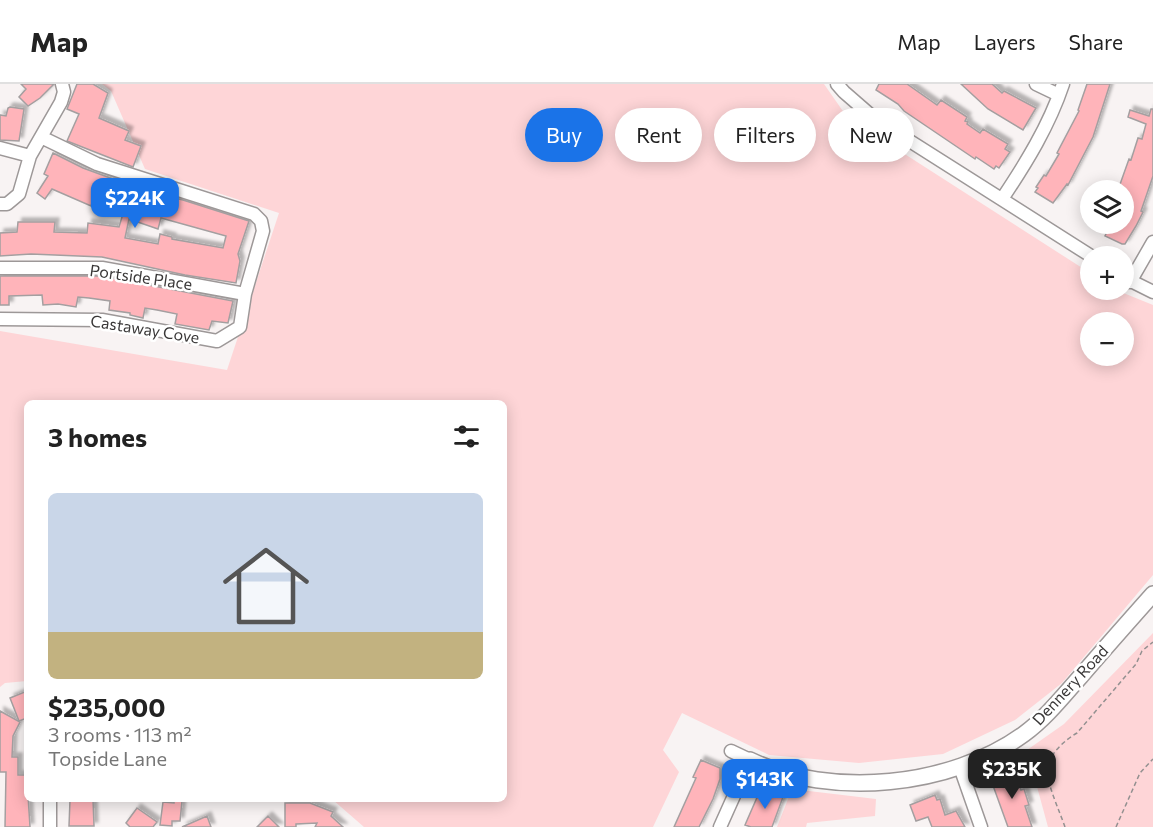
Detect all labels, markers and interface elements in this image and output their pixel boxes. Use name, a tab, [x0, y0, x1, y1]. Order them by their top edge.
text: Map	[30, 24, 88, 58]
text: Map	[897, 29, 941, 54]
text: Layers	[974, 29, 1036, 54]
text: Share	[1069, 29, 1123, 54]
chip: Buy	[525, 108, 603, 162]
chip: Rent	[615, 108, 702, 162]
chip: Filters	[714, 108, 816, 162]
chip: New	[828, 108, 914, 162]
pin: $224K	[93, 178, 177, 229]
map controls	[1080, 180, 1134, 366]
button: layers	[1080, 180, 1134, 234]
text: $224K	[105, 185, 165, 209]
button: +	[1080, 246, 1134, 300]
street label: Portside Place	[89, 260, 194, 293]
street label: Castaway Cove	[89, 311, 201, 347]
button: −	[1080, 312, 1134, 366]
icon: filters	[450, 420, 483, 453]
text: 3 homes	[48, 421, 147, 452]
icon: home	[212, 532, 320, 640]
street label: Dennery Road	[1028, 641, 1111, 728]
text: $235,000	[48, 691, 166, 722]
text: 3 rooms · 113 m²	[48, 722, 192, 746]
text: Topside Lane	[48, 746, 167, 770]
pin: $235K	[970, 749, 1054, 800]
text: $235K	[982, 756, 1042, 780]
pin: $143K	[723, 759, 807, 810]
text: $143K	[736, 766, 794, 790]

